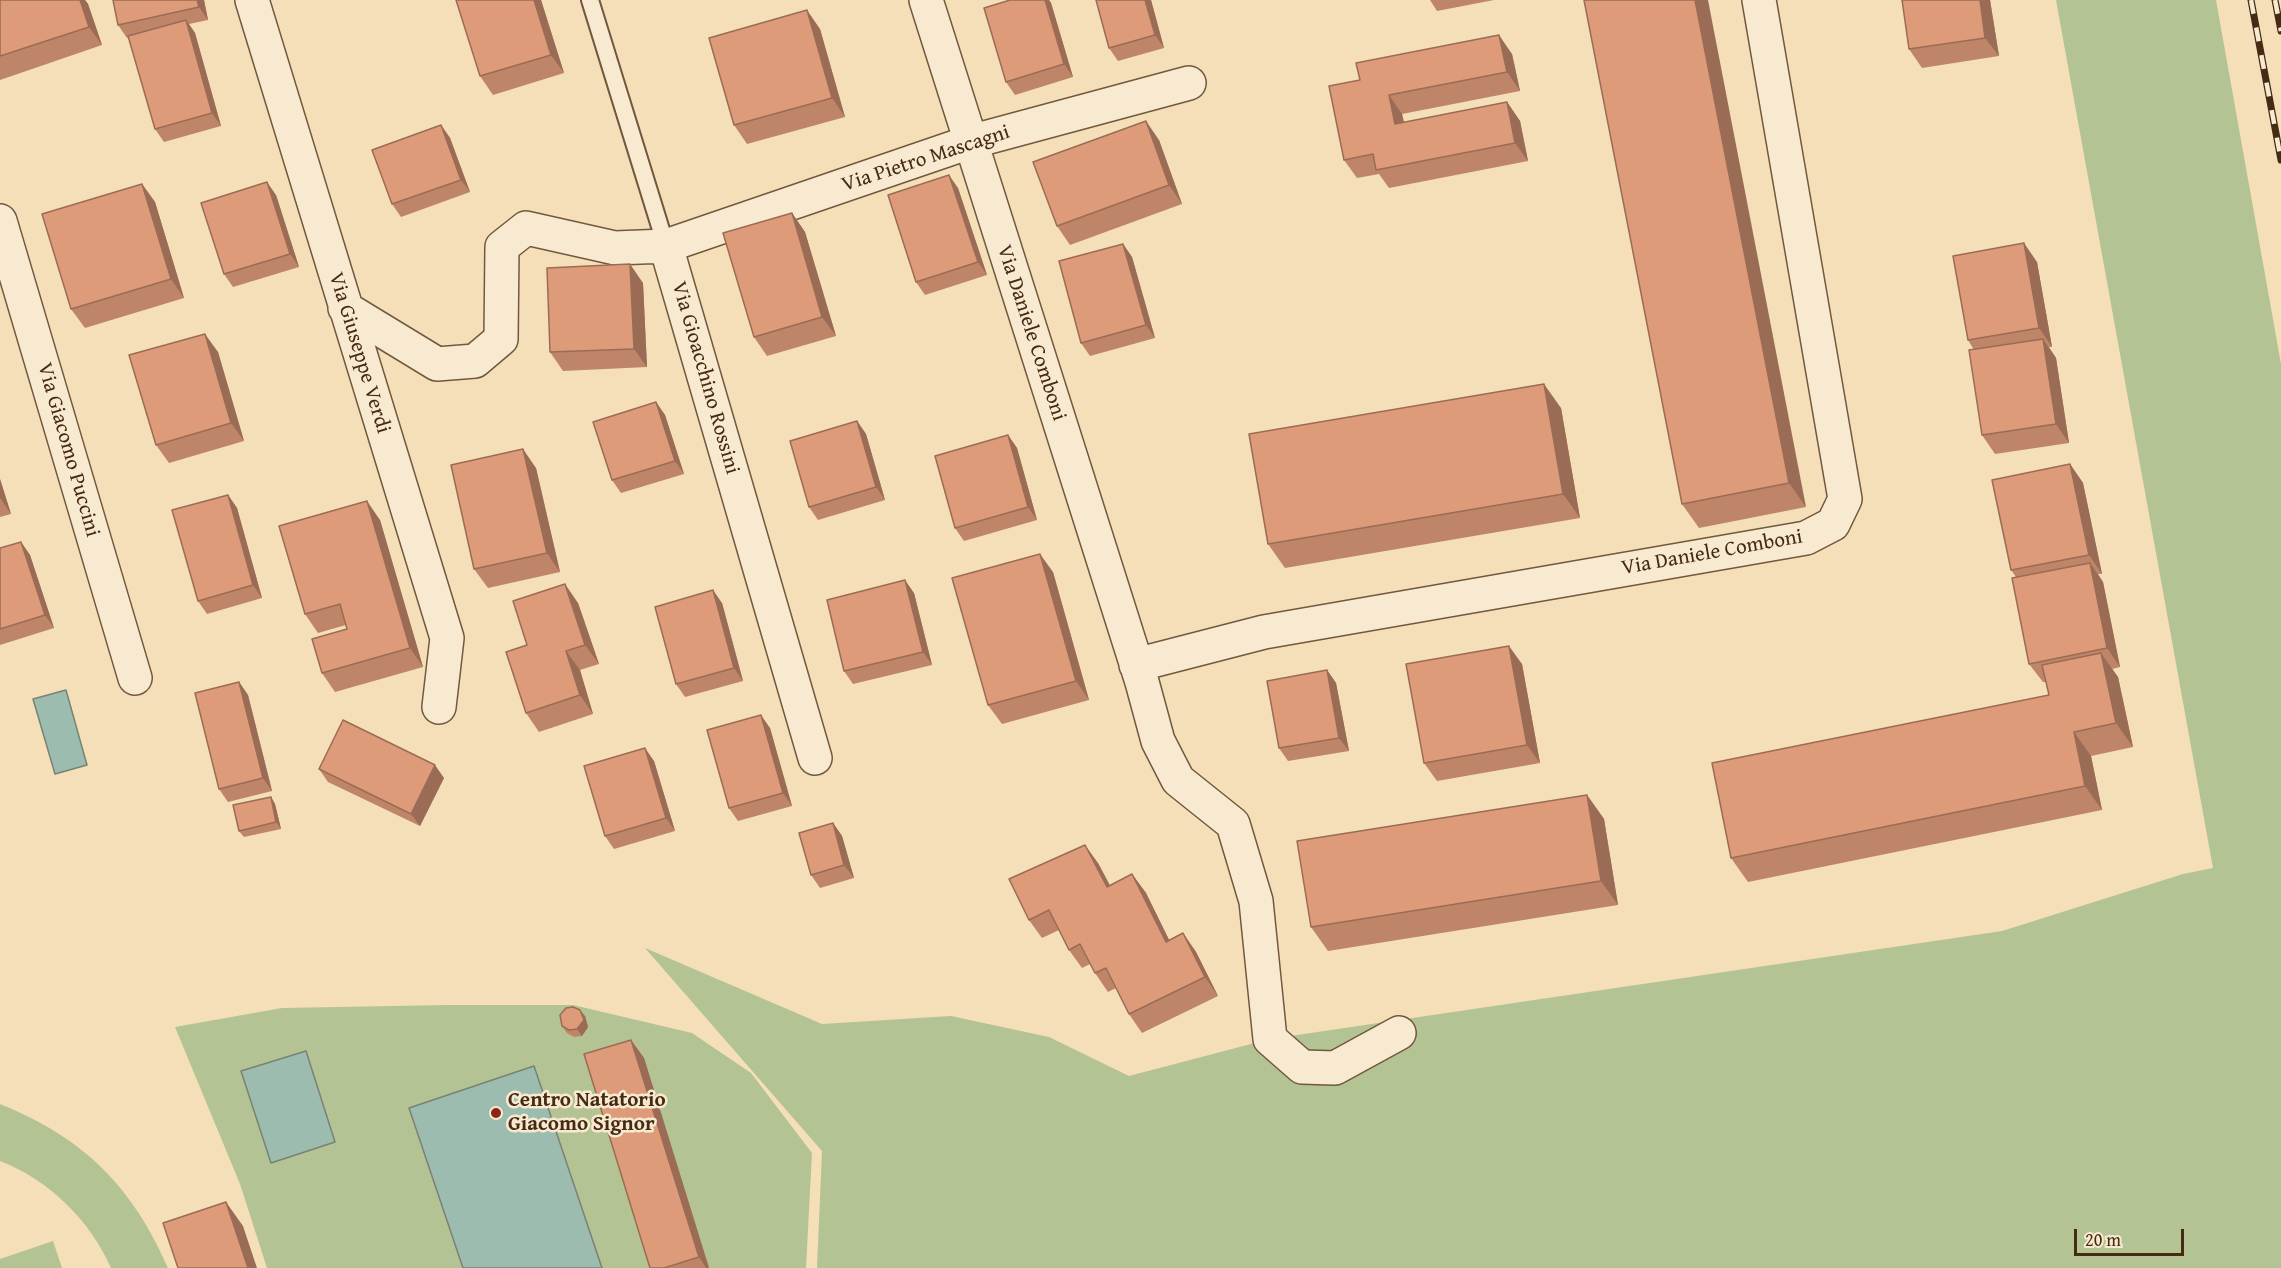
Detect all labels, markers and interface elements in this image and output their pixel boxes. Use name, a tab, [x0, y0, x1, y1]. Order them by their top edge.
street label: Via Pietro Mascagni	[839, 120, 1013, 198]
street label: Via Daniele Comboni	[991, 242, 1071, 424]
street label: Via Giuseppe Verdi	[323, 269, 395, 437]
street label: Via Gioacchino Rossini	[665, 279, 745, 477]
street label: Via Giacomo Puccini	[31, 360, 105, 540]
street label: Via Daniele Comboni	[1620, 525, 1804, 581]
place label: Centro Natatorio Giacomo Signor	[508, 1088, 666, 1138]
marker: Centro Natatorio Giacomo Signor	[489, 1106, 503, 1120]
scale bar	[2077, 1217, 2186, 1255]
text: 20 m	[2085, 1226, 2121, 1253]

